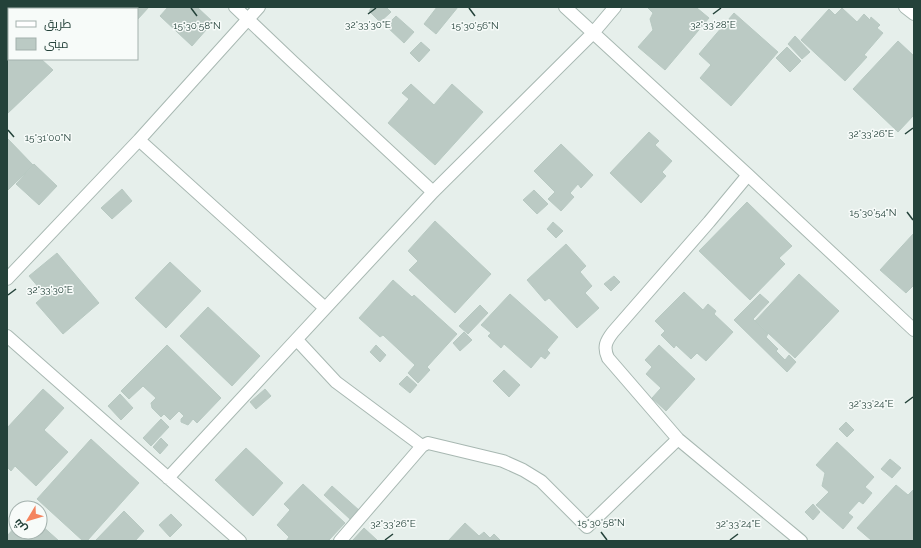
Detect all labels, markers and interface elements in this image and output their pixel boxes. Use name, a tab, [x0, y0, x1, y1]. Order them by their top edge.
legend	[8, 8, 138, 60]
text: طريق	[44, 17, 72, 31]
text: 32°33'30"E	[345, 19, 391, 30]
text: 32°33'28"E	[690, 19, 736, 30]
text: 15°30'58"N	[173, 20, 221, 31]
text: 15°30'56"N	[451, 20, 499, 31]
text: مبنى	[44, 37, 69, 51]
text: 32°33'26"E	[848, 128, 894, 139]
text: 15°31'00"N	[25, 132, 71, 143]
text: 15°30'54"N	[850, 207, 896, 218]
text: 32°33'30"E	[27, 284, 73, 295]
text: 32°33'24"E	[848, 398, 894, 409]
north arrow	[8, 500, 48, 540]
text: ش	[11, 516, 30, 535]
text: 15°30'58"N	[577, 517, 625, 528]
text: 32°33'26"E	[370, 518, 416, 529]
text: 32°33'24"E	[715, 518, 761, 529]

